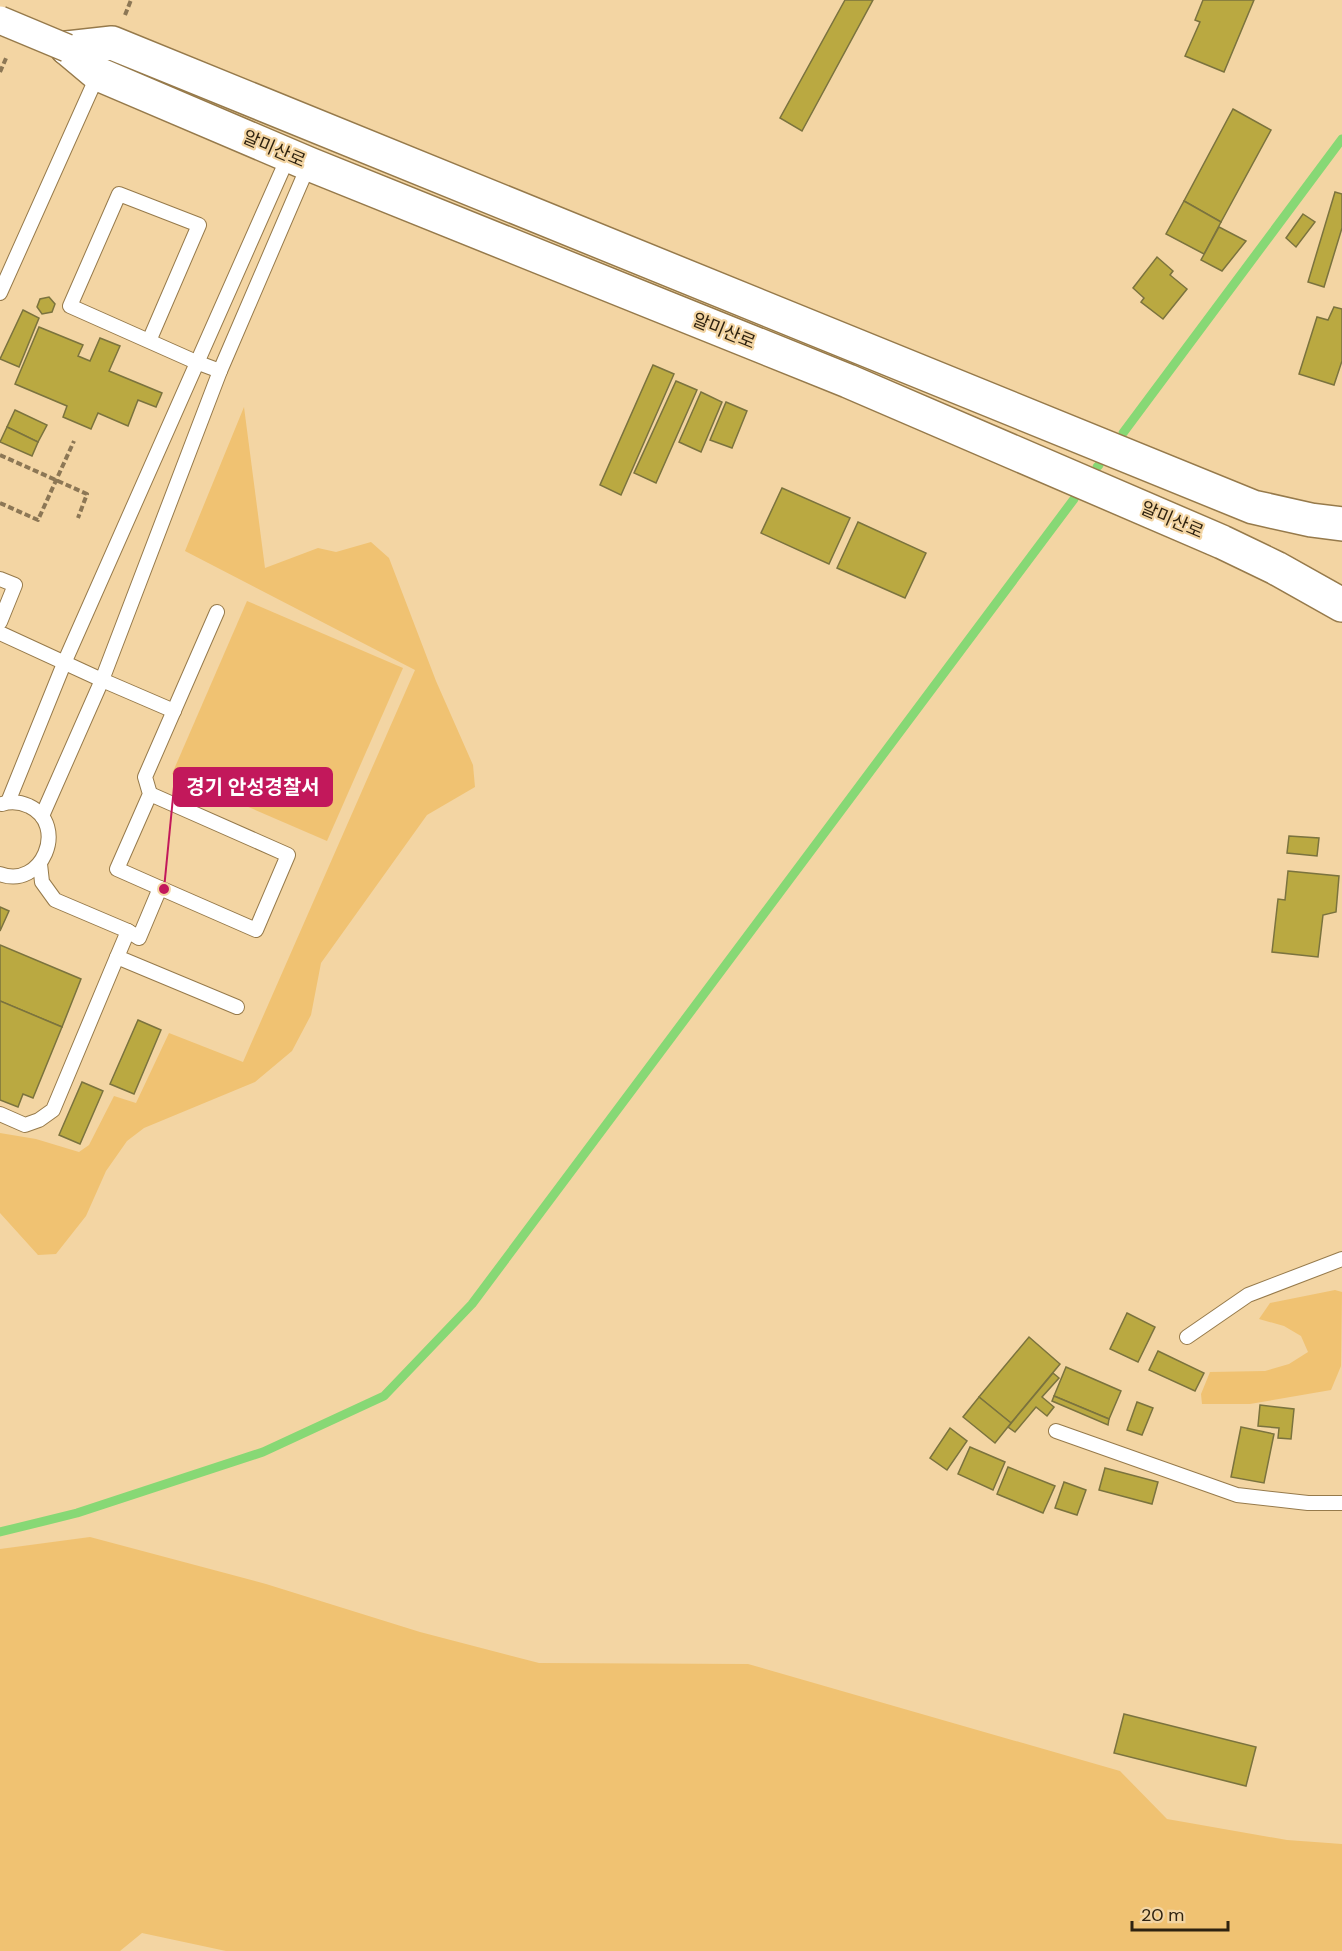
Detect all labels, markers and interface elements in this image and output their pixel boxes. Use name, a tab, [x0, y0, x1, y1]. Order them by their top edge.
street label: 알미산로	[239, 125, 309, 173]
street label: 알미산로	[689, 307, 759, 355]
street label: 알미산로	[1137, 496, 1207, 544]
callout: 경기 안성경찰서	[174, 768, 332, 806]
text: 경기 안성경찰서	[186, 774, 320, 800]
scale bar	[1132, 1894, 1228, 1932]
text: 20 m	[1141, 1903, 1184, 1927]

